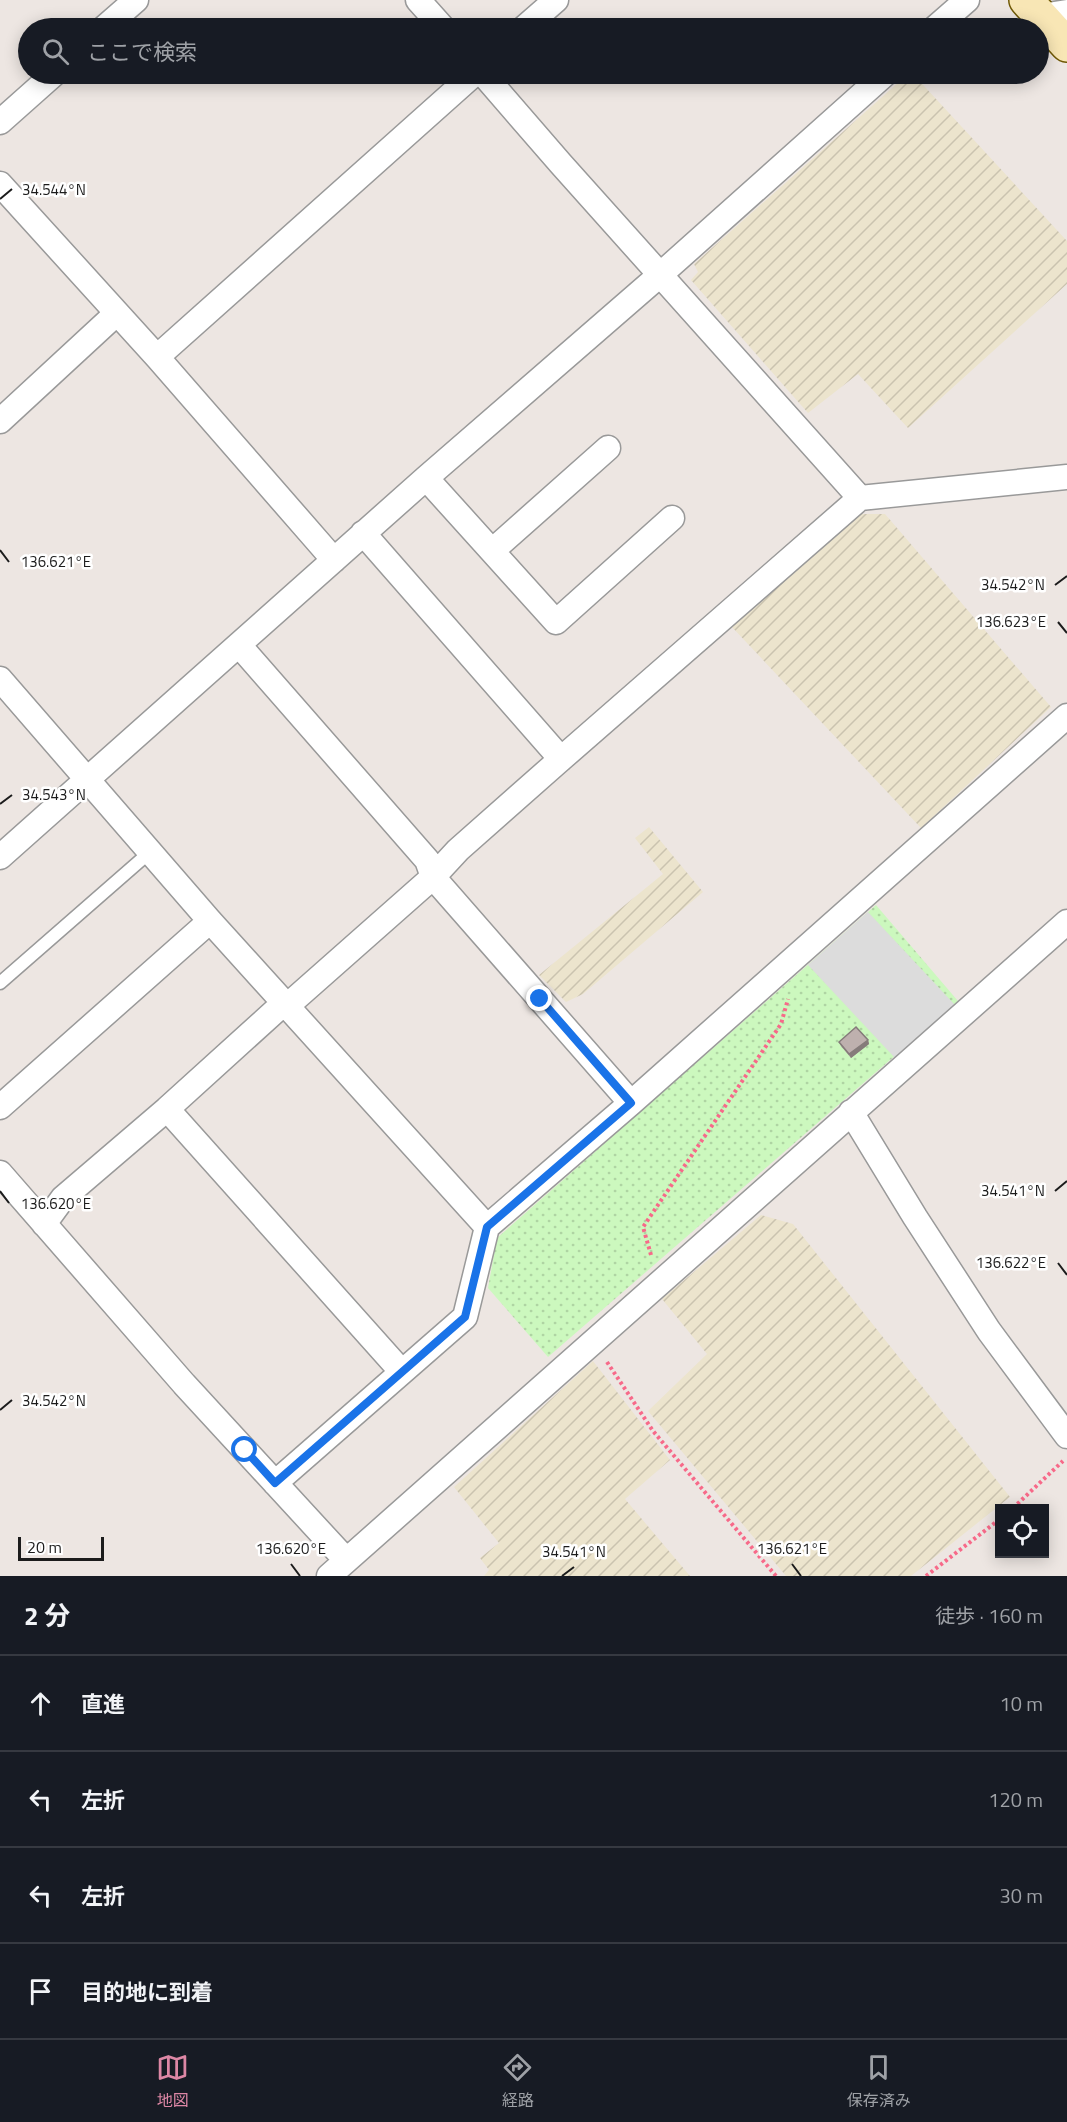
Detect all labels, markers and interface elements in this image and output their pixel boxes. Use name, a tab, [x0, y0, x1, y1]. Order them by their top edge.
search box	[18, 18, 1049, 84]
icon: search	[39, 35, 72, 68]
text: ここで検索	[87, 35, 197, 69]
text: 34.544°N	[22, 178, 86, 201]
text: 136.621°E	[21, 550, 91, 573]
text: 34.542°N	[981, 573, 1045, 596]
text: 136.623°E	[976, 610, 1046, 633]
text: 34.543°N	[22, 783, 86, 806]
route end	[526, 985, 552, 1011]
text: 34.541°N	[981, 1179, 1045, 1202]
text: 136.620°E	[21, 1192, 91, 1215]
text: 136.622°E	[976, 1251, 1046, 1274]
text: 34.542°N	[22, 1389, 86, 1412]
route start	[231, 1436, 257, 1462]
map controls	[995, 1504, 1049, 1558]
button: locate	[995, 1504, 1049, 1558]
scale bar	[18, 1534, 104, 1562]
text: 20 m	[27, 1535, 62, 1559]
text: 136.620°E	[256, 1537, 326, 1560]
text: 136.621°E	[757, 1537, 827, 1560]
text: 34.541°N	[542, 1540, 606, 1563]
text: 2 分	[24, 1596, 70, 1635]
text: 徒歩 · 160 m	[935, 1600, 1043, 1631]
icon: ahead	[24, 1687, 57, 1720]
text: 直進	[81, 1687, 125, 1721]
text: 10 m	[999, 1688, 1043, 1719]
icon: left	[24, 1783, 57, 1816]
text: 左折	[81, 1783, 125, 1817]
text: 120 m	[988, 1784, 1043, 1815]
icon: left	[24, 1879, 57, 1912]
text: 左折	[81, 1879, 125, 1913]
text: 30 m	[999, 1880, 1043, 1911]
icon: arrive	[24, 1975, 57, 2008]
text: 目的地に到着	[81, 1975, 213, 2009]
tab: 地図	[156, 2051, 189, 2112]
tab: 経路	[501, 2051, 534, 2112]
tab: 保存済み	[847, 2051, 911, 2112]

